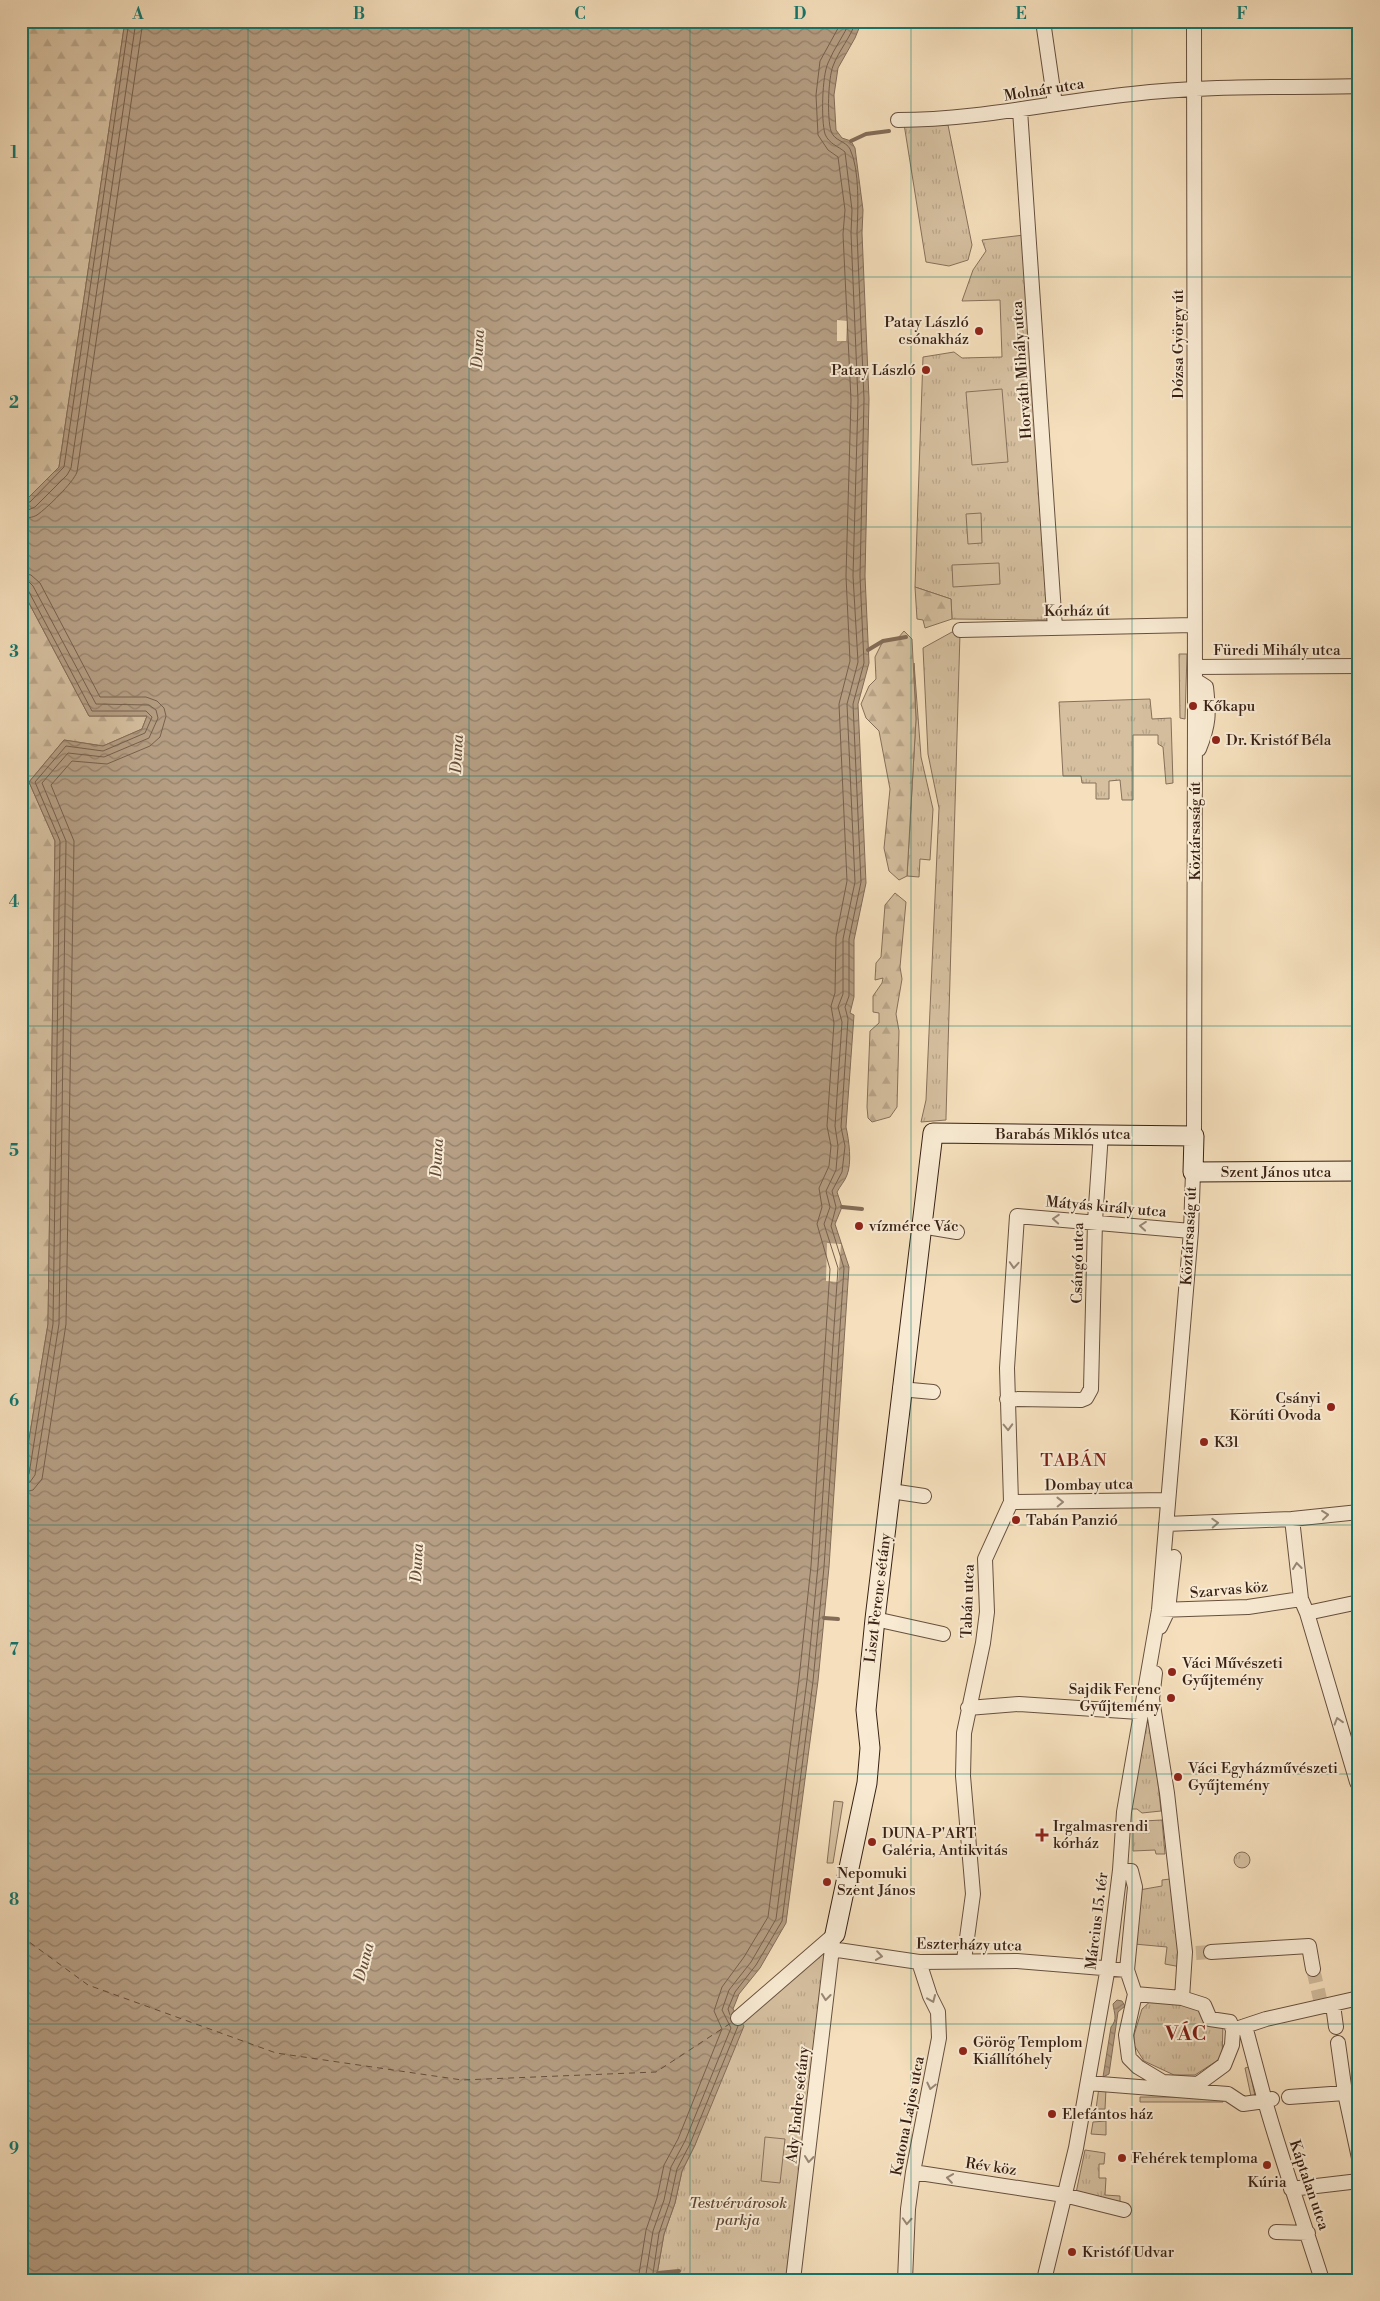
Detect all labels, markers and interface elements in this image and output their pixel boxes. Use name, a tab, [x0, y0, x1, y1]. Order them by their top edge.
text: A	[131, 4, 144, 24]
text: B	[353, 4, 365, 24]
text: C	[574, 4, 586, 24]
text: D	[794, 4, 807, 24]
text: E	[1015, 4, 1027, 24]
text: F	[1236, 4, 1248, 24]
street label: Molnár utca	[1002, 74, 1086, 106]
text: 1	[10, 143, 18, 163]
street label: Dózsa György út	[1169, 289, 1188, 399]
street label: Horváth Mihály utca	[1008, 300, 1036, 440]
place label: Patay László csónakház	[884, 313, 969, 349]
marker: Patay László csónakház	[973, 325, 985, 337]
water label: Duna	[467, 329, 489, 370]
place label: Patay László	[831, 361, 916, 380]
marker: Patay László	[920, 364, 932, 376]
text: 2	[9, 393, 19, 413]
street label: Kórház út	[1044, 601, 1111, 621]
street label: Füredi Mihály utca	[1213, 641, 1341, 660]
text: 3	[9, 642, 19, 662]
place label: Kőkapu	[1203, 697, 1256, 716]
marker: Kőkapu	[1187, 700, 1199, 712]
place label: Dr. Kristóf Béla	[1226, 731, 1332, 750]
water label: Duna	[446, 734, 468, 775]
marker: Dr. Kristóf Béla	[1210, 734, 1222, 746]
street label: Köztársaság út	[1186, 781, 1205, 881]
text: 4	[9, 892, 20, 912]
street label: Barabás Miklós utca	[994, 1125, 1131, 1144]
water label: Duna	[426, 1138, 448, 1179]
text: 5	[9, 1141, 19, 1161]
street label: Szent János utca	[1221, 1163, 1332, 1182]
street label: Köztársaság út	[1177, 1185, 1201, 1286]
street label: Mátyás király utca	[1045, 1192, 1168, 1222]
one-way arrow	[1052, 1213, 1060, 1224]
place label: vízmérce Vác	[868, 1217, 959, 1236]
marker: vízmérce Vác	[853, 1220, 865, 1232]
one-way arrow	[1139, 1221, 1147, 1232]
street label: Csángó utca	[1068, 1222, 1088, 1304]
one-way arrow	[1009, 1261, 1020, 1269]
place label: Csányi Körúti Óvoda	[1230, 1389, 1321, 1425]
text: 6	[9, 1391, 19, 1411]
marker: Csányi Körúti Óvoda	[1325, 1401, 1337, 1413]
one-way arrow	[1003, 1423, 1014, 1431]
place label: K31	[1214, 1433, 1240, 1452]
marker: K31	[1198, 1436, 1210, 1448]
district label: TABÁN	[1040, 1449, 1108, 1472]
street label: Dombay utca	[1045, 1475, 1134, 1495]
one-way arrow	[1056, 1496, 1064, 1507]
one-way arrow	[1322, 1510, 1330, 1521]
place label: Tabán Panzió	[1026, 1511, 1118, 1530]
marker: Tabán Panzió	[1010, 1514, 1022, 1526]
one-way arrow	[1211, 1517, 1219, 1528]
street label: Liszt Ferenc sétány	[861, 1531, 895, 1664]
water label: Duna	[406, 1543, 428, 1584]
one-way arrow	[1292, 1562, 1303, 1570]
street label: Tabán utca	[957, 1563, 979, 1638]
street label: Szarvas köz	[1189, 1577, 1269, 1603]
text: 7	[9, 1640, 19, 1660]
place label: Váci Művészeti Gyűjtemény	[1181, 1654, 1283, 1690]
marker: Váci Művészeti Gyűjtemény	[1166, 1666, 1178, 1678]
place label: Sajdik Ferenc Gyűjtemény	[1069, 1680, 1162, 1716]
marker: Sajdik Ferenc Gyűjtemény	[1165, 1692, 1177, 1704]
one-way arrow	[1334, 1717, 1344, 1725]
place label: Váci Egyházművészeti Gyűjtemény	[1187, 1759, 1338, 1795]
marker: Váci Egyházművészeti Gyűjtemény	[1172, 1771, 1184, 1783]
place label: Irgalmasrendi kórház	[1053, 1817, 1149, 1853]
place label: DUNA-P'ART Galéria, Antikvitás	[882, 1824, 1008, 1860]
marker: Irgalmasrendi kórház	[1035, 1828, 1049, 1842]
marker: DUNA-P'ART Galéria, Antikvitás	[866, 1836, 878, 1848]
place label: Nepomuki Szent János	[837, 1864, 916, 1900]
street label: Március 15. tér	[1082, 1871, 1112, 1971]
marker: Nepomuki Szent János	[821, 1876, 833, 1888]
text: 8	[9, 1890, 19, 1910]
street label: Eszterházy utca	[916, 1935, 1023, 1955]
water label: Duna	[349, 1940, 379, 1984]
one-way arrow	[876, 1950, 884, 1961]
one-way arrow	[821, 1994, 832, 2002]
one-way arrow	[926, 1994, 937, 2003]
district label: VÁC	[1164, 2021, 1207, 2047]
place label: Görög Templom Kiállítóhely	[973, 2033, 1083, 2069]
street label: Ady Endre sétány	[782, 2045, 814, 2165]
marker: Görög Templom Kiállítóhely	[957, 2045, 969, 2057]
street label: Katona Lajos utca	[887, 2054, 929, 2177]
one-way arrow	[926, 2081, 937, 2090]
place label: Elefántos ház	[1062, 2105, 1153, 2124]
marker: Elefántos ház	[1046, 2108, 1058, 2120]
street label: Káptalan utca	[1285, 2138, 1333, 2233]
text: 9	[9, 2139, 19, 2159]
place label: Fehérek temploma	[1132, 2149, 1258, 2168]
marker: Fehérek temploma	[1116, 2152, 1128, 2164]
street label: Rév köz	[964, 2154, 1018, 2180]
one-way arrow	[803, 2155, 814, 2163]
marker: Kúria	[1261, 2159, 1273, 2171]
one-way arrow	[946, 2173, 955, 2183]
place label: Kúria	[1247, 2173, 1287, 2192]
park label: Testvérvárosok parkja	[689, 2194, 787, 2230]
one-way arrow	[902, 2217, 913, 2225]
place label: Kristóf Udvar	[1082, 2243, 1175, 2262]
marker: Kristóf Udvar	[1066, 2246, 1078, 2258]

